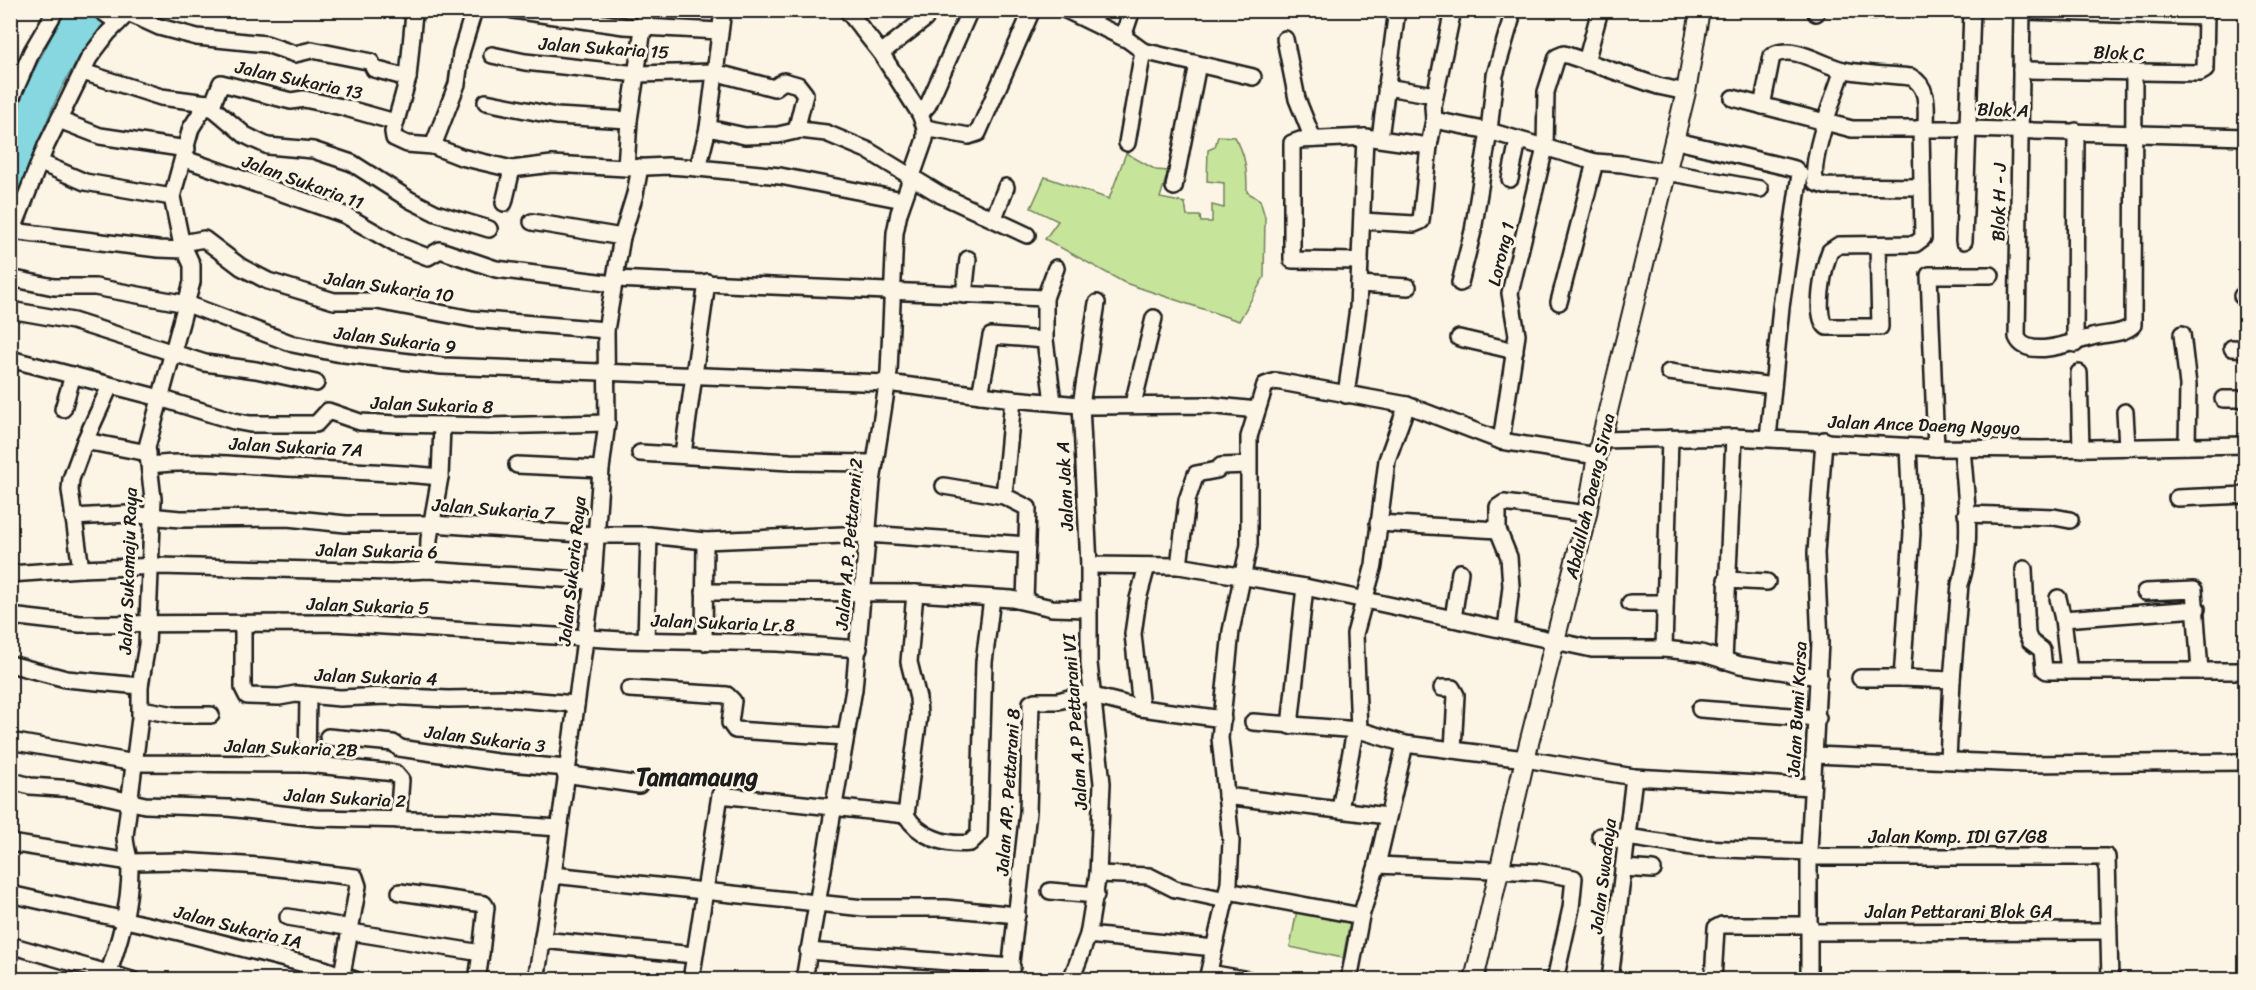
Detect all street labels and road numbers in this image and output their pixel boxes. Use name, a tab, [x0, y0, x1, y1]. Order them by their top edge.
street label: Jalan Sukaria 15	[537, 27, 670, 69]
street label: Blok C	[2093, 36, 2145, 70]
street label: Jalan Sukaria 13	[231, 51, 366, 109]
street label: Blok A	[1977, 93, 2029, 127]
street label: Jalan Sukaria 11	[237, 145, 368, 219]
street label: Blok H - J	[1982, 162, 2016, 242]
street label: Lorong 1	[1478, 218, 1524, 289]
street label: Jalan Sukaria 10	[321, 262, 456, 312]
street label: Jalan Sukaria 9	[331, 317, 458, 363]
street label: Jalan Sukaria 8	[369, 387, 494, 423]
street label: Jalan Ance Daeng Ngoyo	[1827, 406, 2020, 444]
street label: Abdullah Daeng Sirua	[1555, 410, 1625, 583]
street label: Jalan Sukaria 7A	[227, 427, 364, 466]
street label: Jalan Jak A	[1047, 440, 1083, 533]
street label: Jalan A.P. Pettarani 2	[825, 457, 872, 632]
street label: Jalan Sukamaju Raya	[109, 486, 147, 656]
street label: Jalan Sukaria 7	[430, 489, 557, 529]
street label: Jalan Sukaria Raya	[548, 494, 596, 648]
street label: Jalan Sukaria 6	[315, 534, 438, 568]
street label: Jalan Sukaria 5	[305, 588, 430, 624]
street label: Jalan Sukaria Lr.8	[650, 604, 795, 642]
street label: Jalan A.P Pettarani VI	[1053, 631, 1097, 812]
street label: Jalan Bumi Karsa	[1777, 641, 1817, 778]
street label: Jalan Sukaria 4	[313, 659, 438, 695]
street label: Jalan AP. Pettarani 8	[986, 707, 1030, 878]
street label: Jalan Sukaria 3	[422, 716, 547, 762]
street label: Jalan Sukaria 2B	[223, 730, 358, 766]
street label: Jalan Sukaria 2	[282, 779, 407, 817]
street label: Jalan Swadaya	[1580, 816, 1626, 936]
street label: Jalan Komp. IDI G7/G8	[1868, 821, 2048, 853]
street label: Jalan Sukaria IA	[170, 895, 305, 958]
street label: Jalan Pettarani Blok GA	[1864, 896, 2053, 928]

